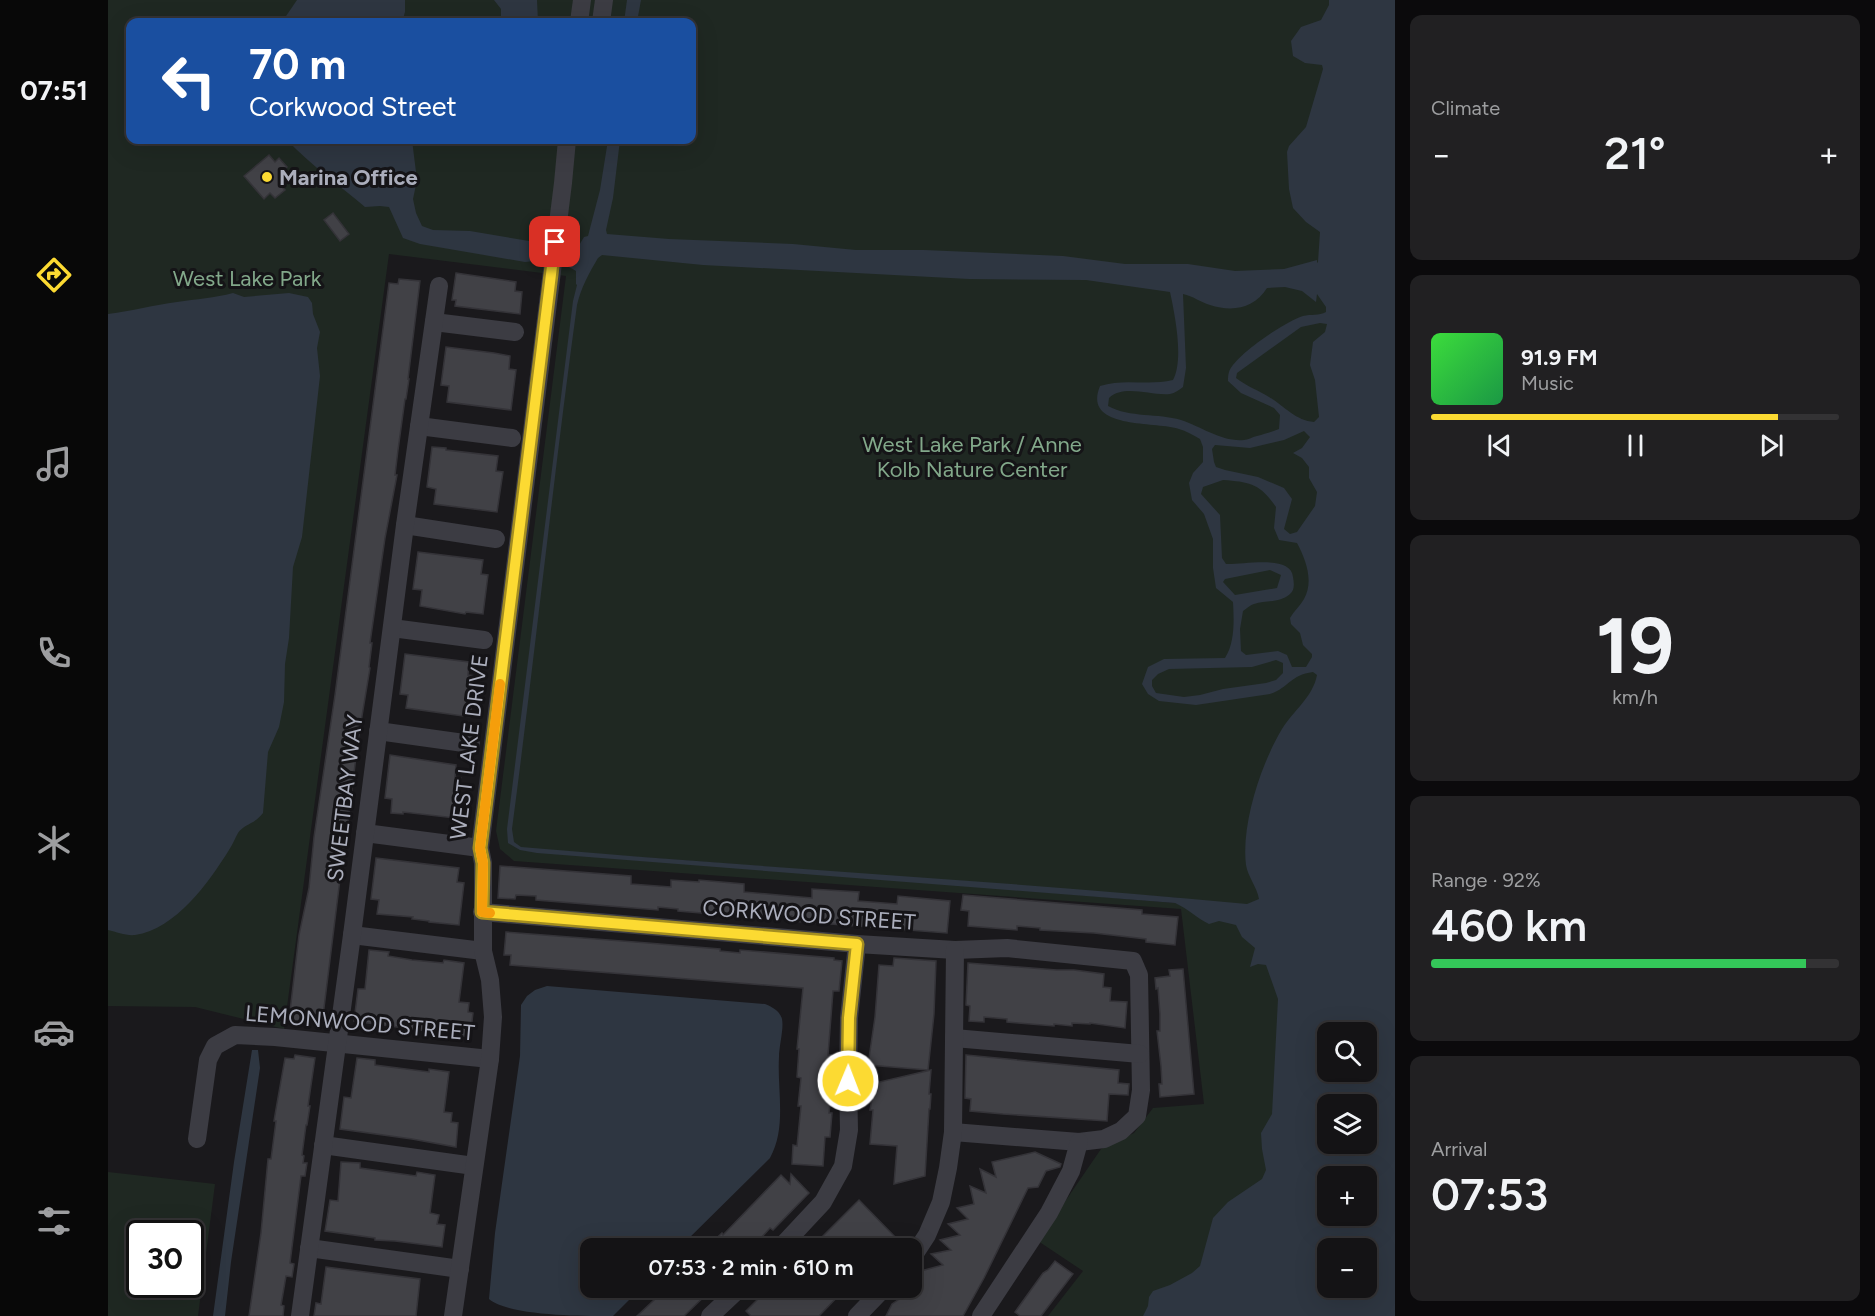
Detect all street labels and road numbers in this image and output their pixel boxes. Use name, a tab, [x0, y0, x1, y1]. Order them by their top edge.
street label: WEST LAKE DRIVE	[444, 653, 494, 841]
street label: SWEETBAY WAY	[321, 712, 369, 883]
street label: CORKWOOD STREET	[702, 894, 916, 936]
street label: LEMONWOOD STREET	[244, 1000, 476, 1046]

